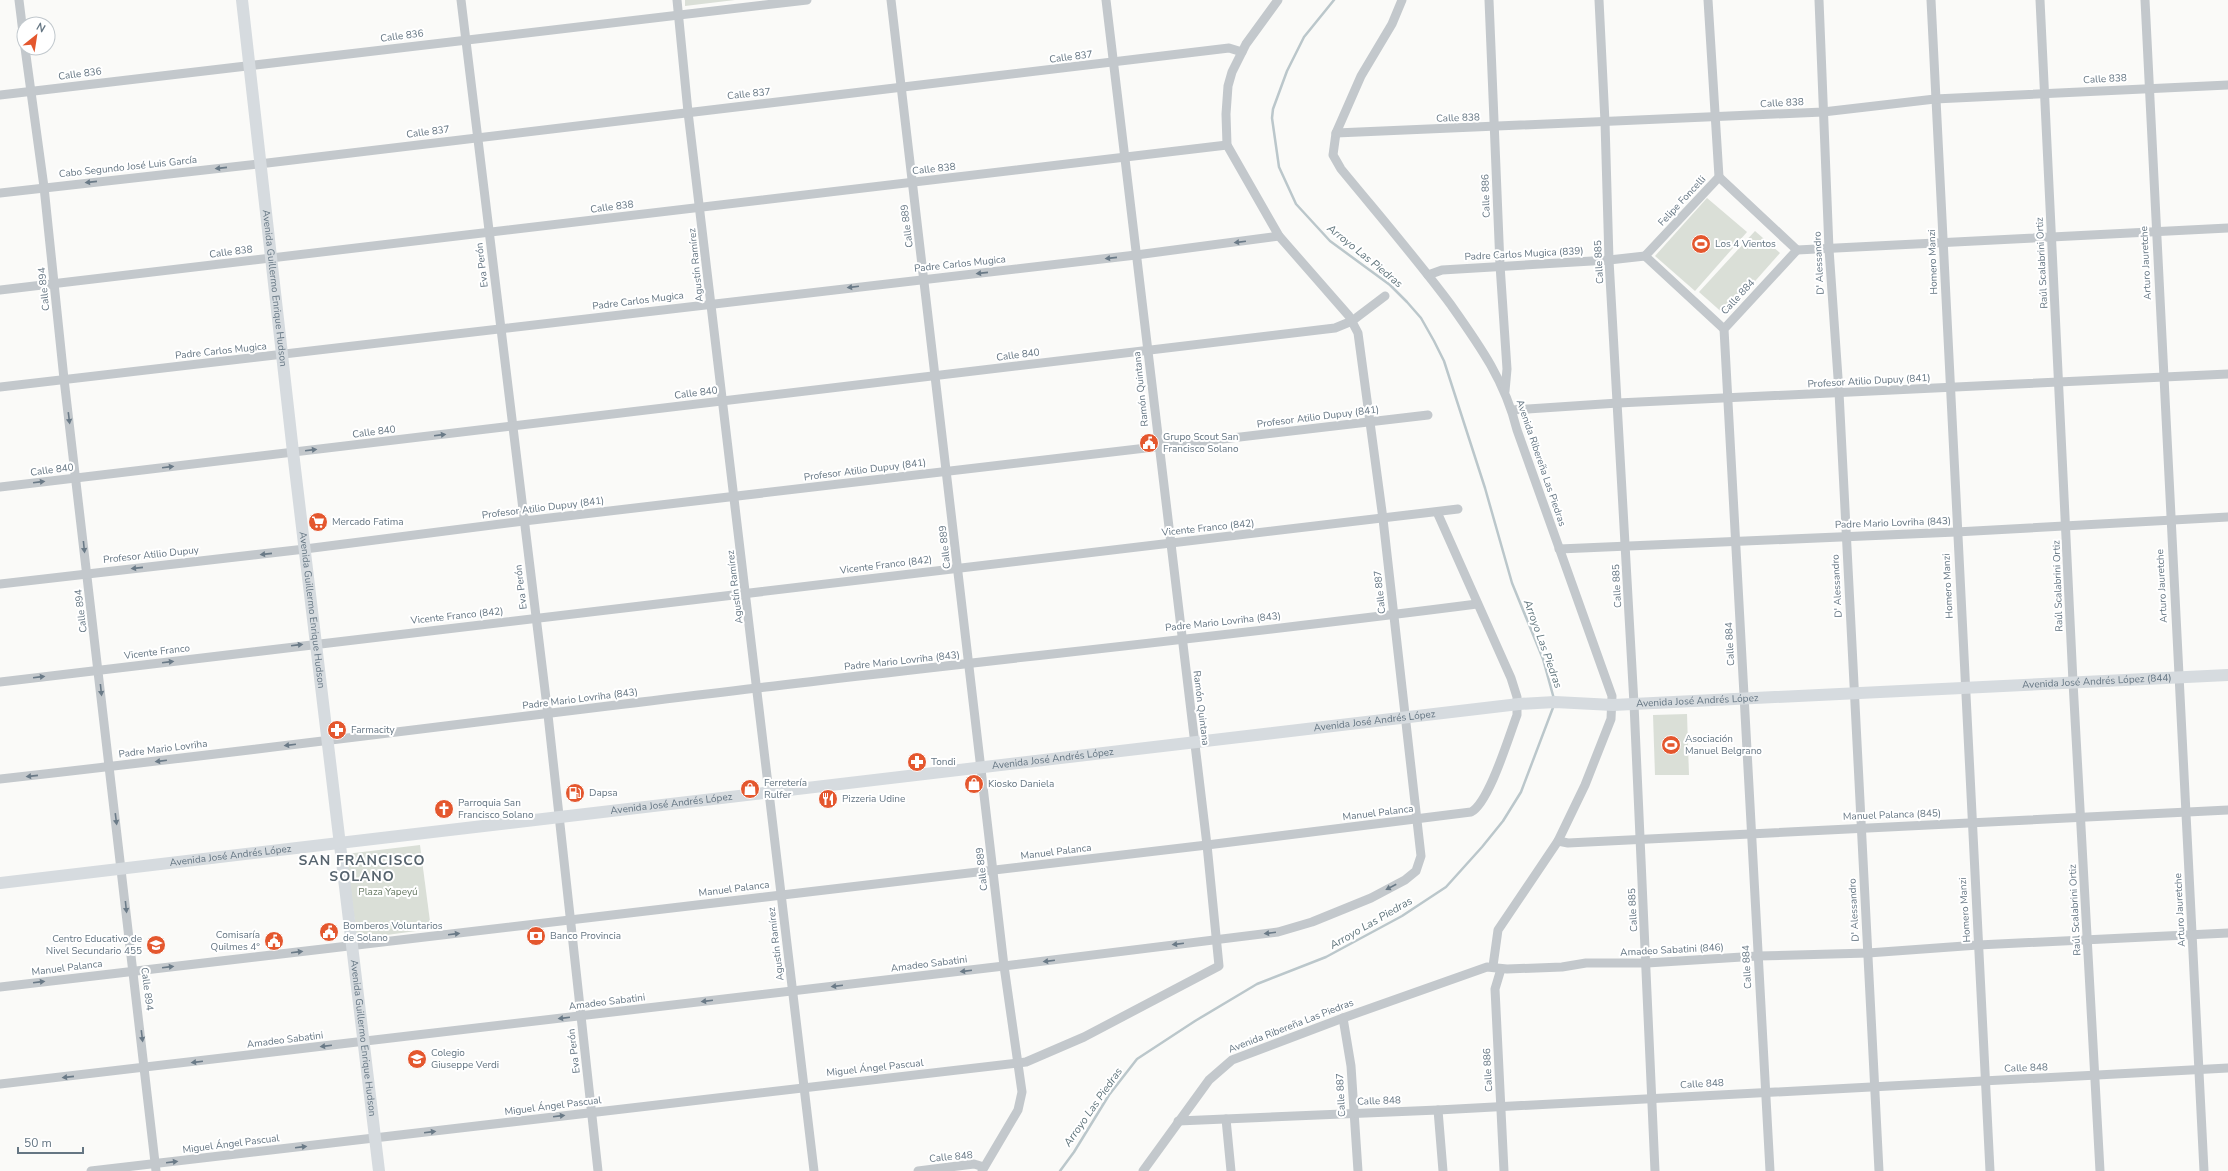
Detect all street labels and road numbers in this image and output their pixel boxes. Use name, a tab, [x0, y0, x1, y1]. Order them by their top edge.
street label: Calle 836	[379, 26, 425, 46]
street label: Calle 837	[1048, 47, 1094, 67]
street label: Calle 836	[57, 64, 103, 84]
street label: Calle 838	[2083, 71, 2127, 87]
street label: Calle 837	[727, 85, 771, 103]
street label: Calle 838	[1760, 95, 1804, 111]
street label: Calle 838	[1436, 110, 1480, 126]
street label: Calle 837	[405, 122, 451, 142]
street label: Cabo Segundo José Luis García	[58, 153, 198, 181]
street label: Calle 838	[912, 160, 956, 178]
street label: Felipe Foncelli	[1655, 173, 1709, 229]
street label: Calle 886	[1478, 174, 1494, 218]
street label: Calle 838	[589, 197, 635, 217]
street label: Calle 889	[897, 203, 917, 249]
street label: Avenida Guillermo Enrique Hudson	[259, 209, 290, 367]
street label: Raúl Scalabrini Ortiz	[2033, 216, 2051, 309]
street label: Arturo Jauretche	[2137, 226, 2155, 300]
street label: Agustín Ramírez	[685, 227, 707, 302]
street label: Homero Manzi	[1925, 229, 1941, 295]
street label: D' Alessandro	[1810, 231, 1828, 295]
street label: Calle 885	[1591, 240, 1607, 284]
street label: Calle 838	[208, 242, 254, 262]
street label: Eva Perón	[472, 242, 492, 288]
street label: Padre Carlos Mugica (839)	[1464, 244, 1584, 264]
street label: Padre Carlos Mugica	[913, 252, 1007, 276]
street label: Calle 894	[35, 267, 53, 311]
street label: Calle 884	[1718, 276, 1758, 318]
street label: Padre Carlos Mugica	[591, 288, 685, 314]
street label: Padre Carlos Mugica	[174, 339, 268, 363]
street label: Calle 840	[995, 345, 1041, 365]
street label: Ramón Quintana	[1130, 351, 1152, 427]
street label: Profesor Atilio Dupuy (841)	[1807, 371, 1931, 391]
street label: Calle 840	[673, 383, 719, 403]
street label: Avenida Ribereña Las Piedras	[1513, 398, 1569, 528]
street label: Profesor Atilio Dupuy (841)	[1256, 403, 1380, 431]
street label: Calle 840	[351, 422, 397, 442]
street label: Profesor Atilio Dupuy (841)	[803, 456, 927, 484]
street label: Calle 840	[29, 460, 75, 480]
street label: Profesor Atilio Dupuy (841)	[481, 494, 605, 522]
street label: Padre Mario Lovriha (843)	[1835, 514, 1951, 532]
street label: Vicente Franco (842)	[1160, 516, 1255, 540]
street label: Calle 889	[936, 525, 954, 569]
street label: Avenida Guillermo Enrique Hudson	[296, 531, 328, 689]
street label: Raúl Scalabrini Ortiz	[2049, 540, 2067, 632]
street label: Profesor Atilio Dupuy	[102, 543, 200, 567]
street label: Agustín Ramírez	[724, 549, 746, 624]
street label: Arturo Jauretche	[2153, 549, 2171, 623]
street label: Vicente Franco (842)	[838, 552, 933, 578]
street label: Homero Manzi	[1939, 553, 1957, 619]
street label: D' Alessandro	[1828, 554, 1846, 618]
street label: Eva Perón	[511, 564, 531, 610]
street label: Calle 885	[1609, 564, 1625, 608]
street label: Calle 887	[1371, 570, 1389, 614]
street label: Calle 894	[71, 588, 91, 634]
street label: Vicente Franco (842)	[409, 604, 504, 628]
street label: Padre Mario Lovriha (843)	[1164, 609, 1282, 635]
street label: Calle 884	[1722, 622, 1738, 666]
street label: Vicente Franco	[122, 641, 191, 663]
street label: Padre Mario Lovriha (843)	[843, 648, 961, 674]
street label: Ramón Quintana	[1189, 670, 1213, 746]
street label: Avenida José Andrés López (844)	[2022, 671, 2172, 692]
street label: Padre Mario Lovriha (843)	[521, 685, 639, 713]
street label: Avenida José Andrés López	[1636, 691, 1759, 711]
street label: Avenida José Andrés López	[1313, 707, 1437, 735]
street label: Padre Mario Lovriha	[118, 737, 208, 761]
street label: Avenida José Andrés López	[991, 745, 1115, 773]
street label: Avenida José Andrés López	[610, 790, 733, 818]
street label: Manuel Palanca	[1342, 802, 1414, 824]
street label: Manuel Palanca (845)	[1843, 806, 1941, 824]
street label: Manuel Palanca	[1020, 841, 1092, 863]
street label: Avenida José Andrés López	[169, 842, 292, 870]
street label: Calle 889	[973, 847, 991, 891]
street label: Raúl Scalabrini Ortiz	[2066, 863, 2084, 956]
street label: Arturo Jauretche	[2171, 873, 2189, 947]
street label: Homero Manzi	[1956, 877, 1974, 943]
street label: Manuel Palanca	[698, 878, 770, 900]
street label: D' Alessandro	[1845, 878, 1863, 942]
street label: Calle 885	[1625, 888, 1641, 932]
street label: Agustín Ramírez	[765, 906, 787, 981]
street label: Amadeo Sabatini (846)	[1620, 940, 1724, 960]
street label: Calle 884	[1739, 945, 1755, 989]
street label: Amadeo Sabatini	[890, 952, 968, 976]
street label: Manuel Palanca	[31, 957, 103, 979]
street label: Avenida Guillermo Enrique Hudson	[347, 959, 379, 1117]
street label: Calle 894	[137, 966, 157, 1012]
street label: Amadeo Sabatini	[568, 990, 646, 1014]
street label: Avenida Ribereña Las Piedras	[1226, 996, 1356, 1056]
street label: Amadeo Sabatini	[246, 1028, 324, 1052]
street label: Eva Perón	[564, 1028, 584, 1074]
street label: Calle 886	[1480, 1048, 1496, 1092]
street label: Miguel Ángel Pascual	[826, 1056, 924, 1080]
street label: Calle 848	[2004, 1060, 2048, 1076]
street label: Calle 887	[1333, 1073, 1349, 1117]
street label: Calle 848	[1680, 1076, 1724, 1092]
street label: Miguel Ángel Pascual	[504, 1093, 602, 1119]
street label: Calle 848	[1357, 1093, 1401, 1109]
street label: Miguel Ángel Pascual	[182, 1131, 280, 1157]
street label: Calle 848	[929, 1148, 973, 1166]

